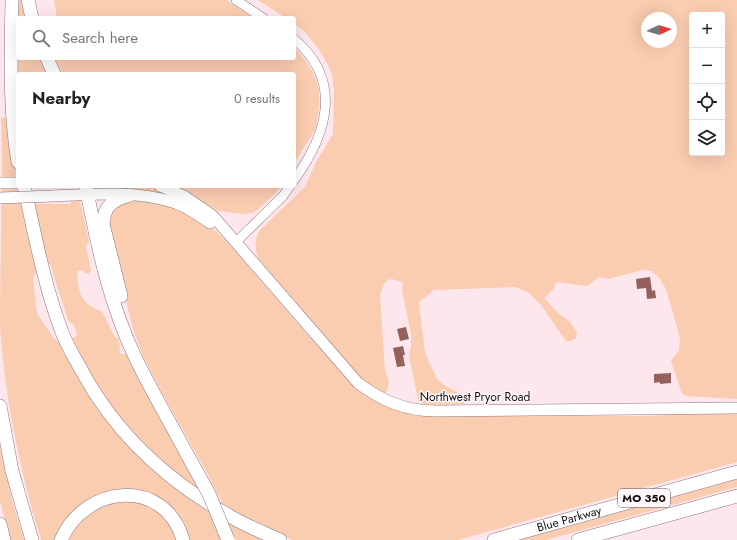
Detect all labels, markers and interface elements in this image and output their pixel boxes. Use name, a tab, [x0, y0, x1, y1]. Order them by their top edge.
north arrow	[641, 12, 677, 48]
map controls	[689, 12, 725, 156]
button: +	[689, 12, 725, 48]
search box	[16, 16, 296, 60]
icon: search	[30, 27, 52, 49]
text: Search here	[62, 27, 138, 49]
button: −	[689, 48, 725, 84]
button: locate	[689, 84, 725, 120]
text: Nearby	[32, 86, 90, 110]
text: 0 results	[234, 89, 280, 108]
button: layers	[689, 120, 725, 156]
street label: Northwest Pryor Road	[420, 388, 530, 406]
road number: MO 350	[618, 489, 670, 507]
street label: Blue Parkway	[535, 501, 604, 537]

